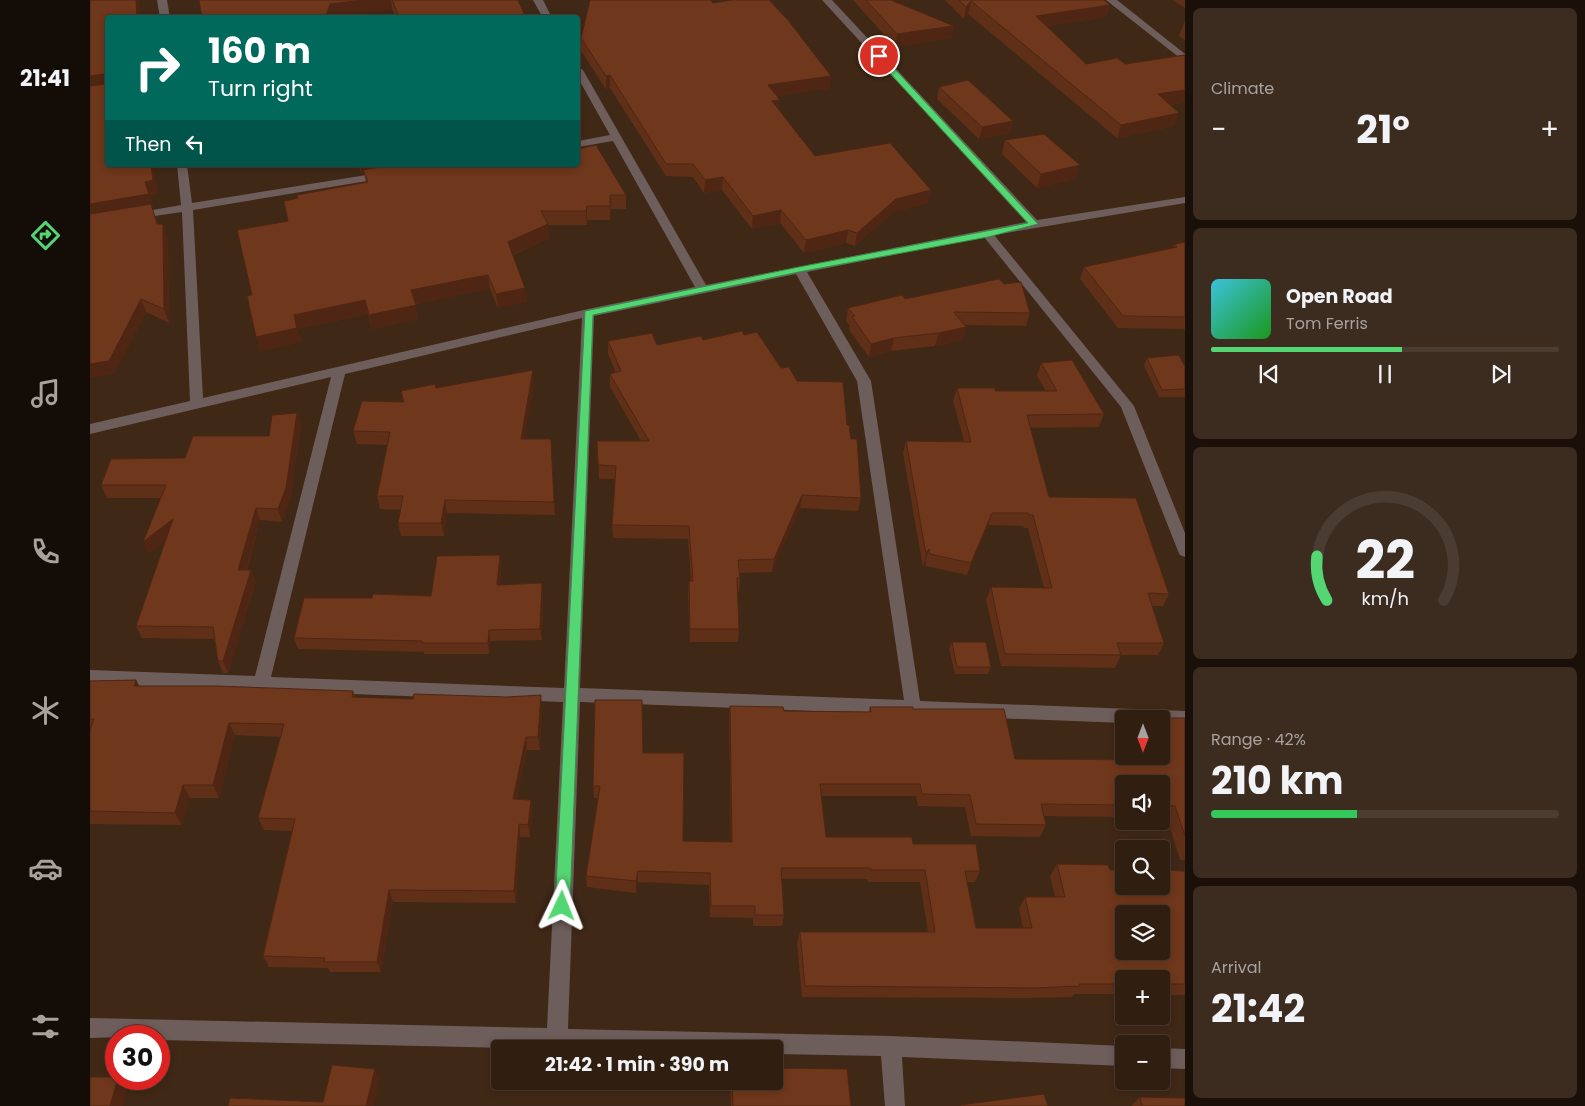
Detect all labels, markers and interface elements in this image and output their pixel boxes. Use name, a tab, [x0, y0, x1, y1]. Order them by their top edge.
text: 160 m	[208, 26, 311, 75]
icon: right	[125, 35, 190, 100]
pin	[858, 35, 900, 77]
icon: arrive	[865, 42, 893, 70]
text: 21:41	[20, 63, 70, 94]
text: Turn right	[208, 73, 313, 104]
text: Climate	[1211, 77, 1274, 100]
text: 21°	[1356, 103, 1410, 156]
text: −	[1211, 110, 1226, 149]
text: +	[1540, 110, 1559, 149]
icon: left	[181, 130, 209, 158]
text: Then	[125, 131, 171, 158]
icon: directions	[28, 218, 63, 253]
text: Open Road	[1286, 283, 1393, 310]
text: Tom Ferris	[1286, 312, 1368, 335]
icon: previous	[1255, 360, 1283, 388]
icon: pause	[1371, 360, 1399, 388]
icon: next	[1487, 360, 1515, 388]
icon: music	[28, 376, 63, 411]
text: 22	[1355, 524, 1415, 597]
icon: phone	[28, 534, 63, 569]
text: km/h	[1361, 586, 1409, 611]
icon: climate	[28, 693, 63, 728]
north arrow	[1115, 710, 1170, 765]
map controls	[1115, 710, 1170, 1090]
text: Range · 42%	[1211, 728, 1306, 751]
text: 210 km	[1211, 754, 1344, 807]
button: sound	[1115, 775, 1170, 830]
button: search	[1115, 840, 1170, 895]
icon: car	[28, 851, 63, 886]
position arrow	[535, 879, 587, 931]
button: layers	[1115, 905, 1170, 960]
text: Arrival	[1211, 956, 1261, 979]
button: +	[1115, 970, 1170, 1025]
text: 21:42	[1211, 982, 1305, 1035]
icon: filters	[28, 1009, 63, 1044]
speed limit sign: 30	[105, 1025, 170, 1090]
button: −	[1115, 1035, 1170, 1090]
text: 21:42 · 1 min · 390 m	[545, 1051, 729, 1078]

